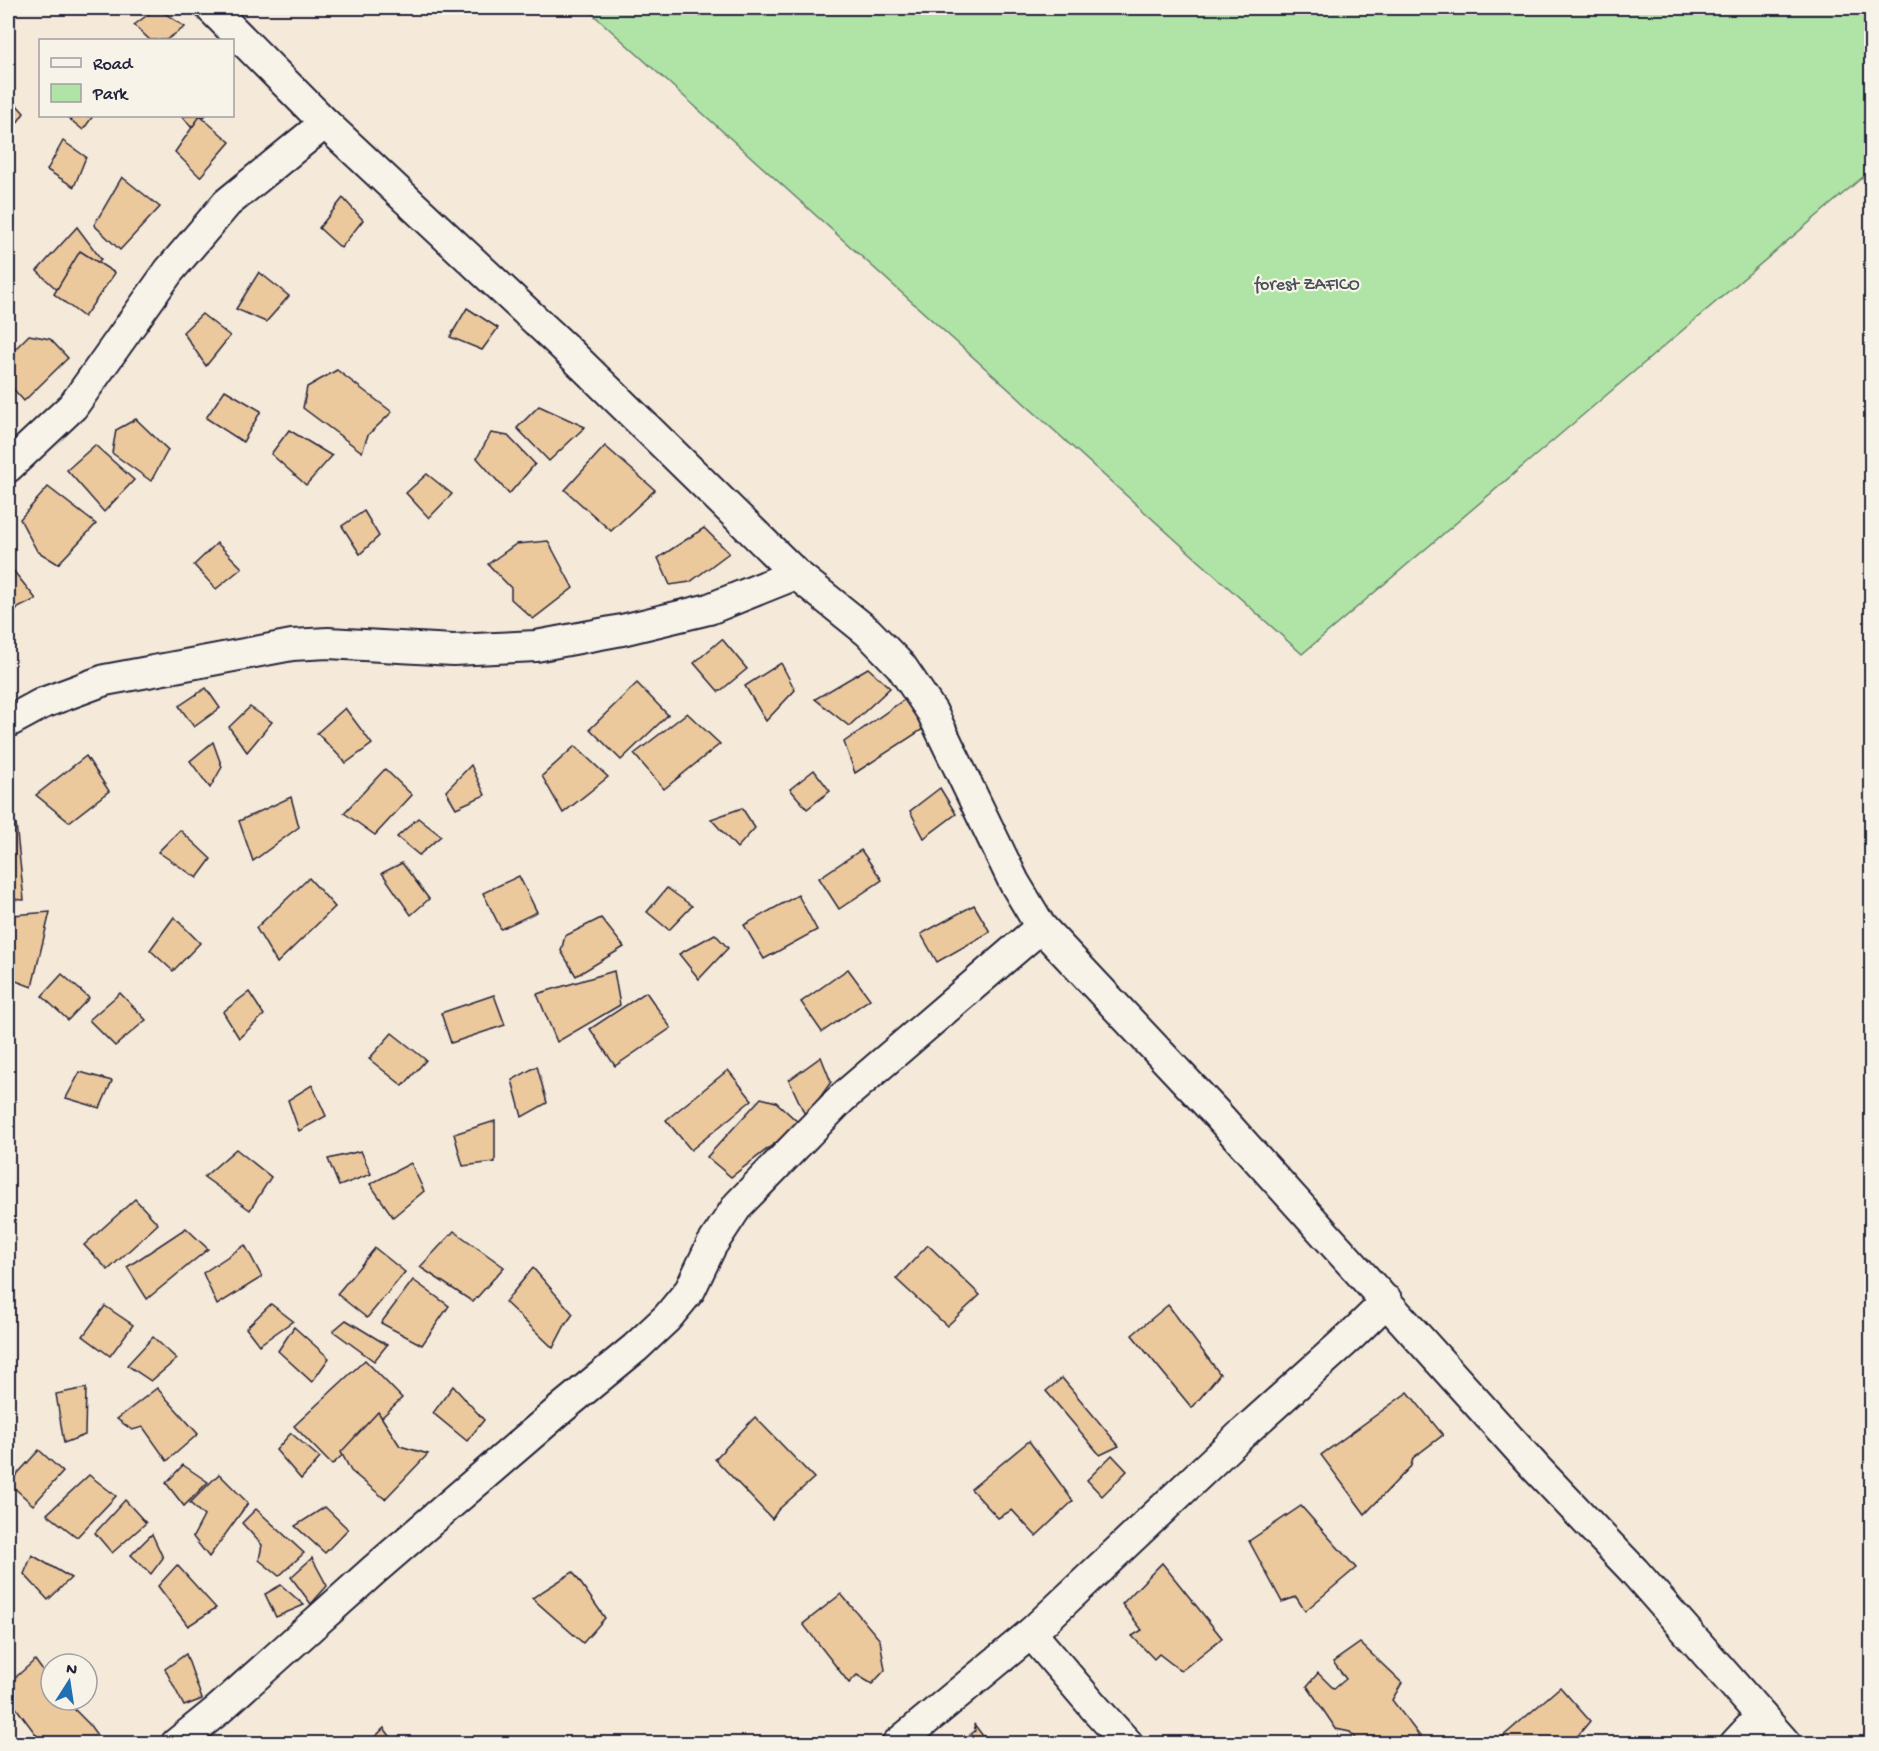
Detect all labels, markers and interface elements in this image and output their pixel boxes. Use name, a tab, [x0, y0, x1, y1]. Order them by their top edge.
legend	[39, 39, 234, 117]
text: Road	[93, 55, 134, 76]
text: Park	[92, 85, 129, 106]
park label: forest ZAFICO	[1253, 275, 1360, 296]
north arrow	[39, 1652, 99, 1712]
text: N	[64, 1660, 79, 1681]

